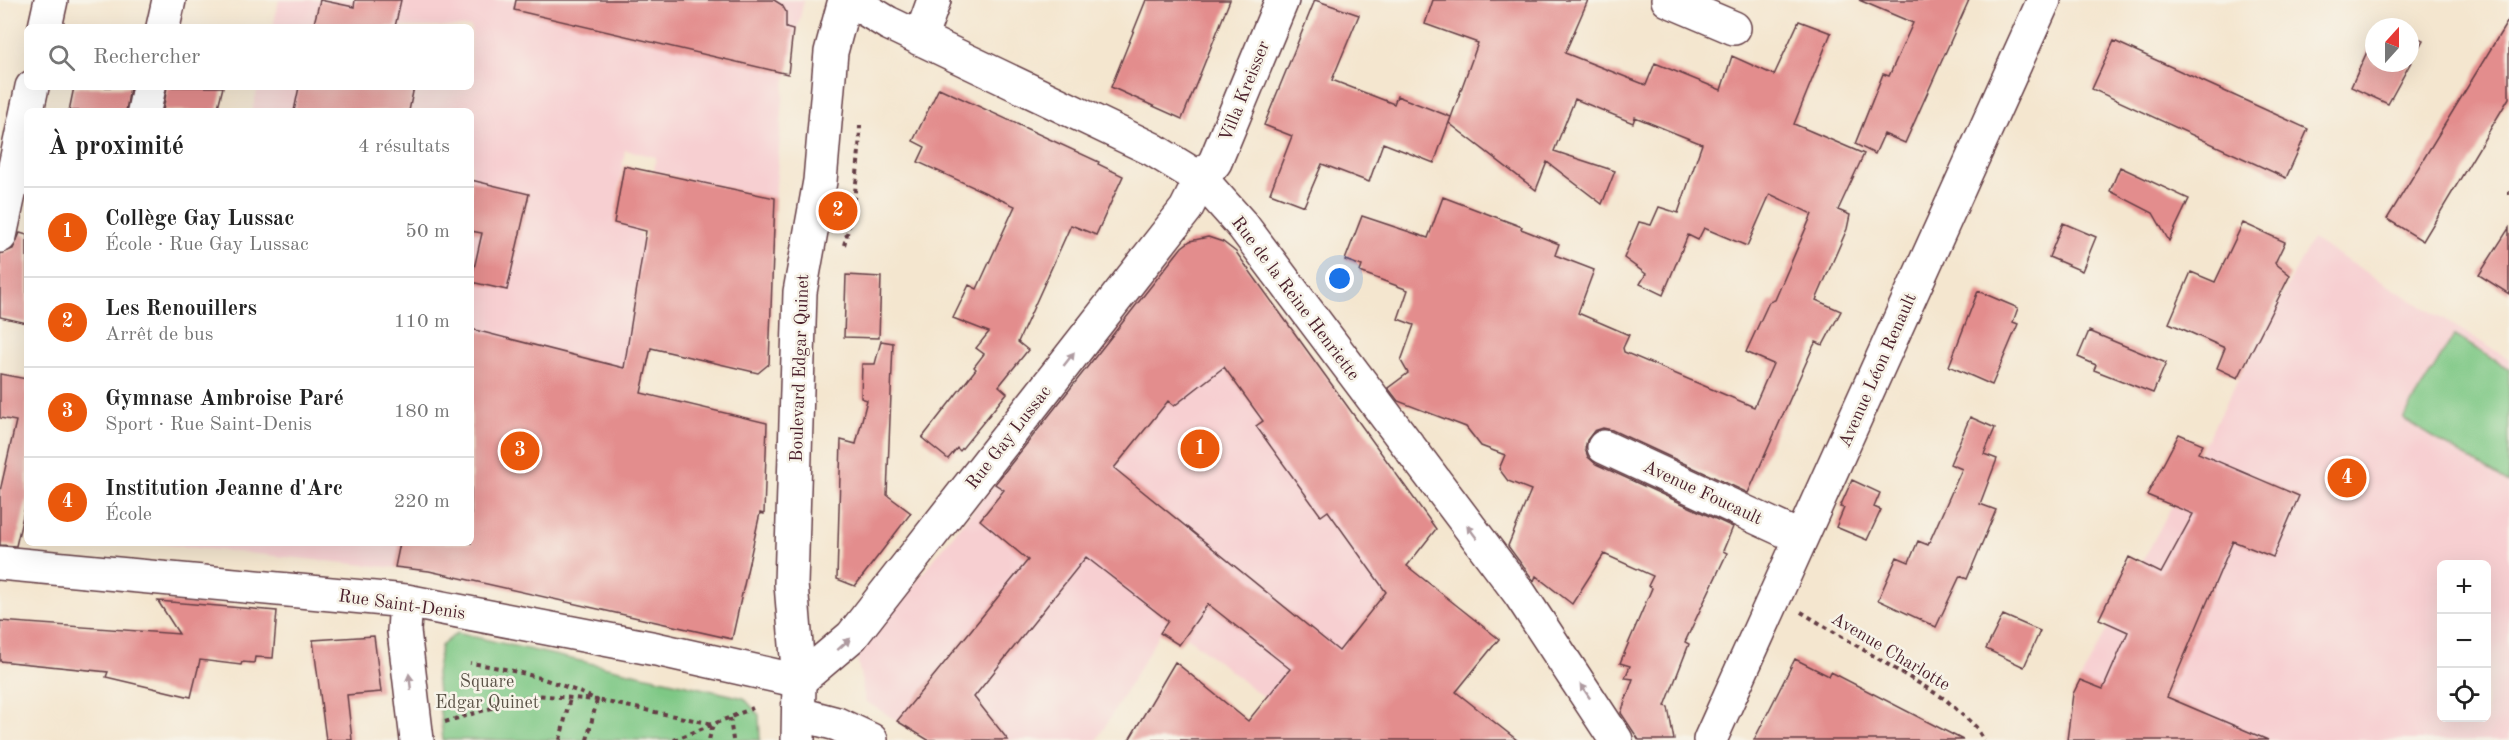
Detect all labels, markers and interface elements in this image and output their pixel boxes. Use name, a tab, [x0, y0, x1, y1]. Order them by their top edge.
north arrow	[2365, 18, 2419, 72]
search box	[24, 24, 474, 90]
street label: Villa Kreisser	[1217, 38, 1274, 144]
icon: search	[45, 41, 78, 74]
text: Rechercher	[93, 46, 200, 68]
text: À proximité	[48, 134, 184, 160]
text: 4 résultats	[358, 137, 450, 157]
pin: 2	[818, 188, 858, 234]
text: Collège Gay Lussac	[105, 208, 295, 230]
street label: Rue de la Reine Henriette	[1228, 213, 1363, 384]
text: 1	[62, 222, 73, 242]
text: 50 m	[405, 222, 450, 242]
text: École · Rue Gay Lussac	[105, 235, 309, 255]
your location	[1325, 264, 1354, 293]
street label: Boulevard Edgar Quinet	[788, 274, 812, 462]
street label: Avenue Léon Renault	[1836, 291, 1920, 450]
text: Les Renouillers	[105, 298, 257, 320]
text: 2	[62, 312, 73, 332]
text: 110 m	[394, 312, 450, 332]
text: Arrêt de bus	[105, 325, 213, 345]
one-way arrow	[1062, 351, 1075, 367]
street label: Rue Gay Lussac	[963, 382, 1055, 493]
text: Gymnase Ambroise Paré	[105, 388, 344, 410]
text: 3	[62, 402, 73, 422]
text: 180 m	[394, 402, 450, 422]
text: Sport · Rue Saint-Denis	[105, 415, 312, 435]
pin: 1	[1180, 426, 1220, 472]
pin: 3	[500, 428, 540, 474]
pin: 4	[2328, 456, 2366, 500]
street label: Avenue Foucault	[1640, 457, 1765, 528]
text: Institution Jeanne d'Arc	[105, 478, 343, 500]
text: 4	[62, 492, 73, 512]
text: 220 m	[394, 492, 450, 512]
text: École	[105, 505, 152, 525]
one-way arrow	[1467, 524, 1479, 539]
map controls	[2437, 560, 2491, 722]
button: +	[2437, 560, 2491, 614]
street label: Rue Saint-Denis	[337, 587, 467, 623]
street label: Avenue Charlotte	[1828, 609, 1953, 694]
button: −	[2437, 614, 2491, 668]
one-way arrow	[837, 637, 851, 651]
button: locate	[2437, 668, 2491, 722]
one-way arrow	[405, 672, 414, 691]
park label: Square Edgar Quinet	[435, 673, 539, 712]
one-way arrow	[1579, 683, 1591, 699]

